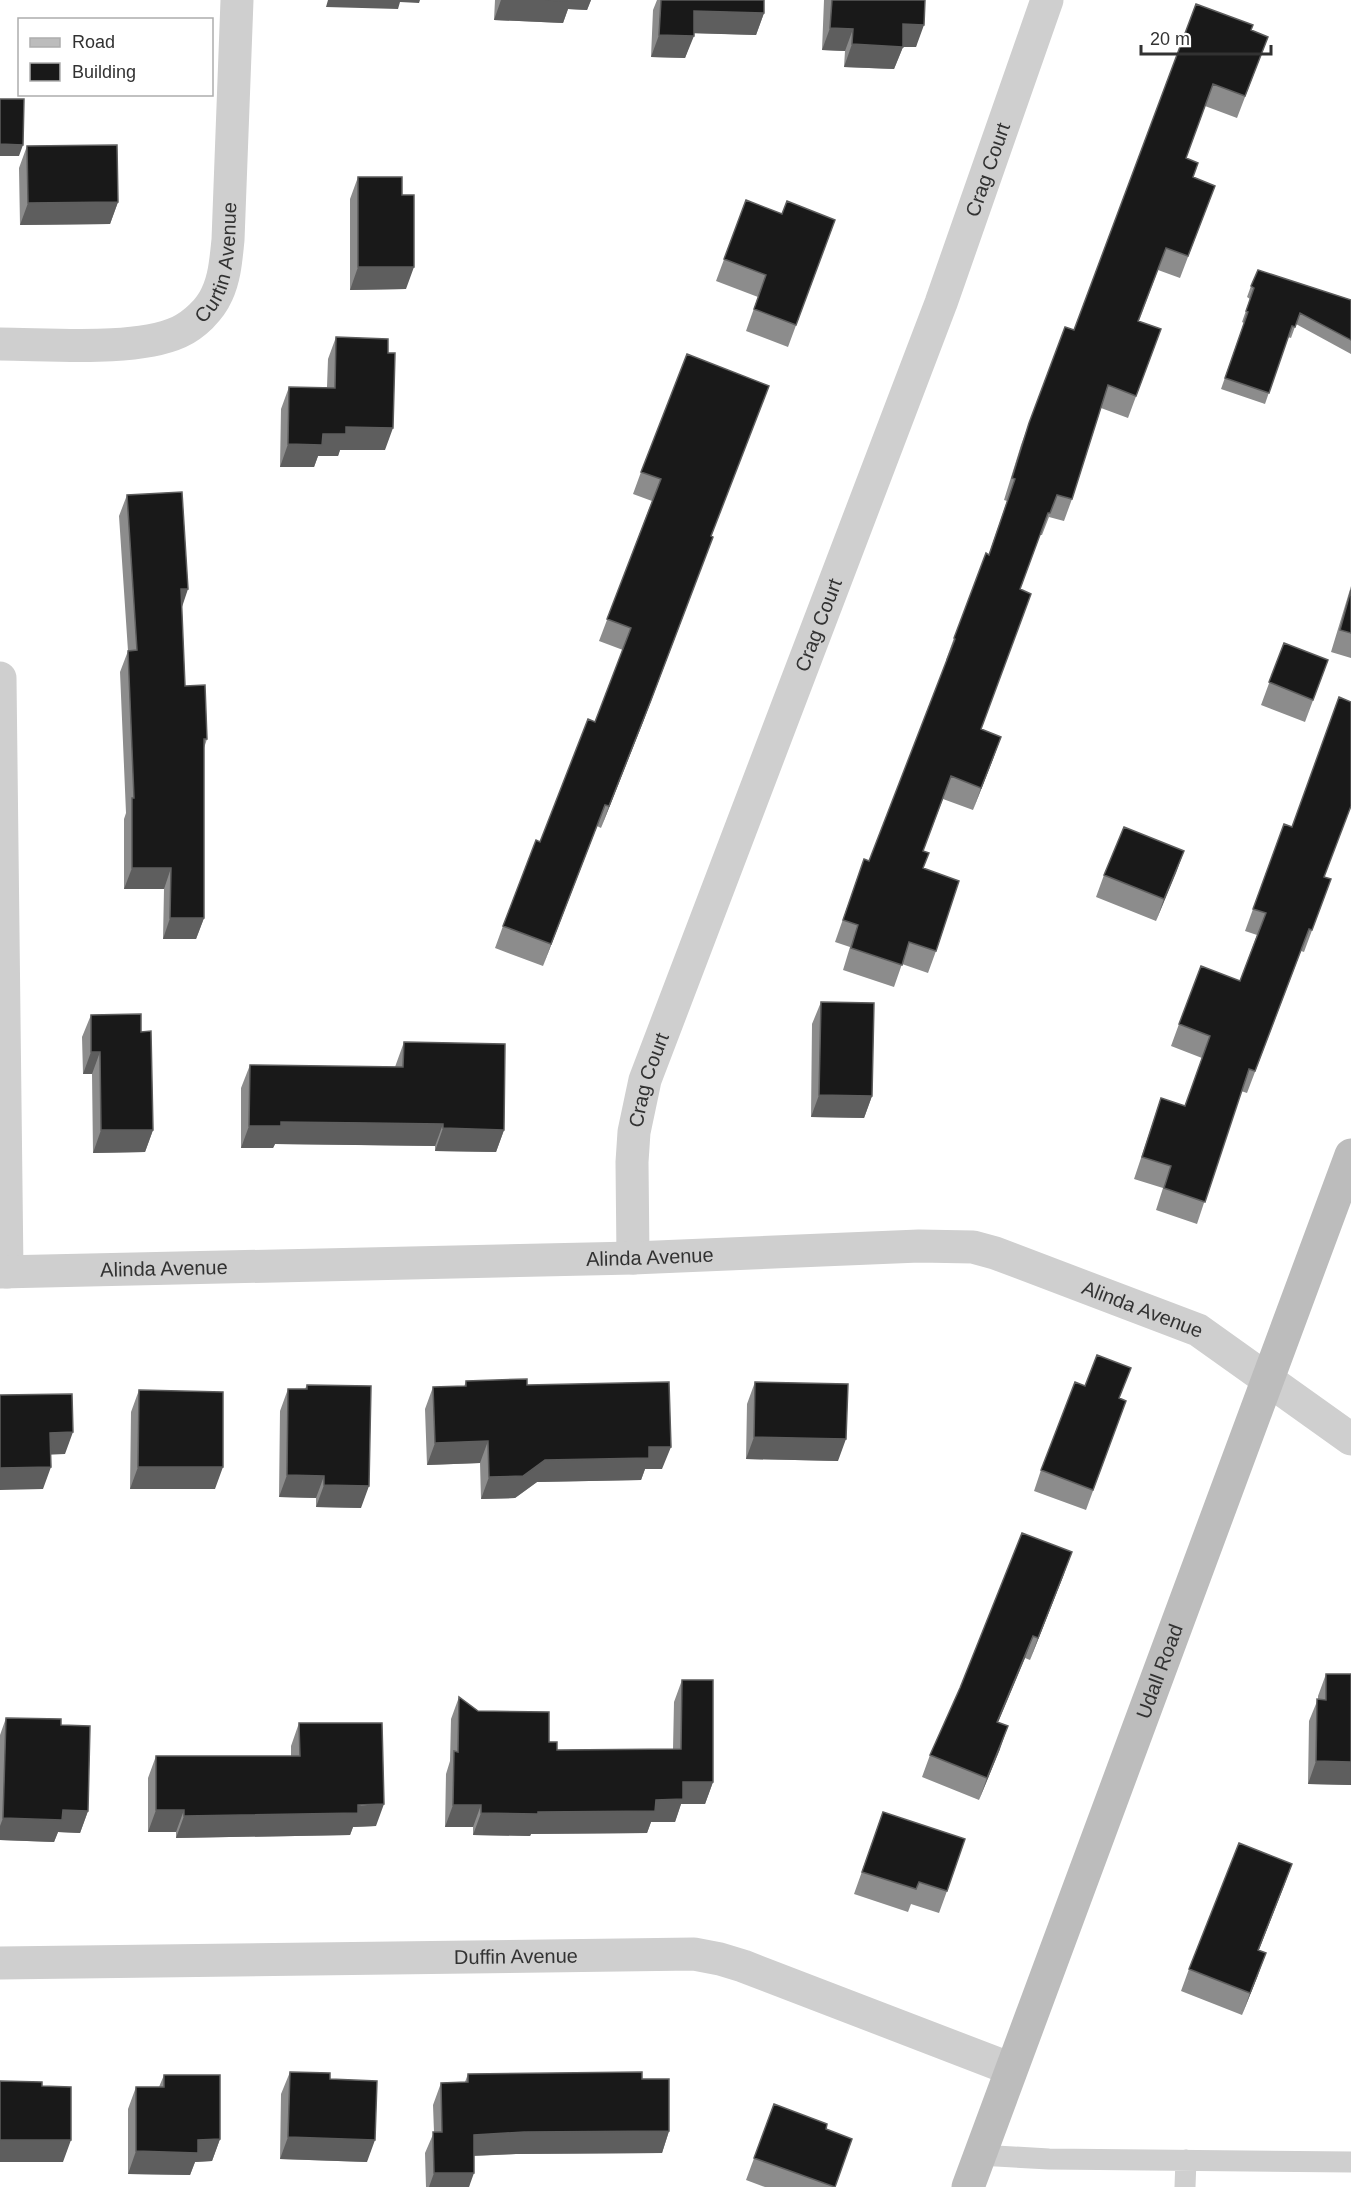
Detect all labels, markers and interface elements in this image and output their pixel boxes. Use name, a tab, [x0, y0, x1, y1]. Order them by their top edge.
legend	[18, 18, 213, 96]
scale bar	[1141, 18, 1272, 56]
text: 20 m	[1150, 29, 1190, 49]
text: Road	[72, 32, 115, 52]
text: Building	[72, 62, 136, 82]
street label: Crag Court	[961, 119, 1014, 219]
street label: Curtin Avenue	[190, 202, 240, 327]
street label: Crag Court	[791, 575, 846, 675]
street label: Crag Court	[624, 1029, 673, 1129]
street label: Alinda Avenue	[586, 1244, 714, 1270]
street label: Alinda Avenue	[100, 1256, 228, 1281]
street label: Alinda Avenue	[1079, 1276, 1206, 1342]
street label: Udall Road	[1132, 1621, 1187, 1722]
street label: Duffin Avenue	[454, 1945, 578, 1968]

